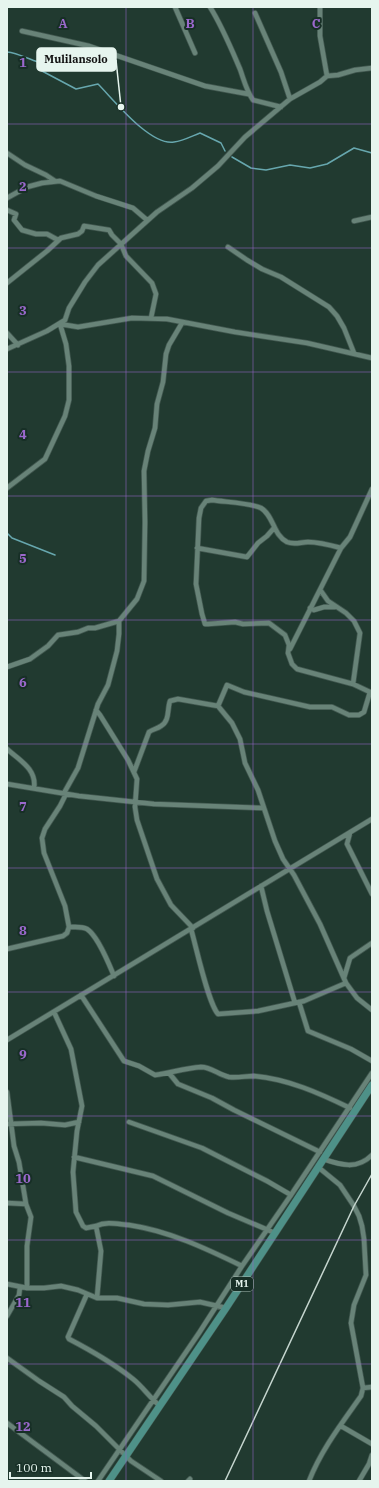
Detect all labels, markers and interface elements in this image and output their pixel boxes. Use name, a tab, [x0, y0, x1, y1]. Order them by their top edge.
text: A	[58, 15, 68, 32]
text: B	[185, 15, 195, 32]
text: C	[312, 15, 321, 32]
callout: Mulilansolo	[37, 48, 116, 71]
text: Mulilansolo	[44, 52, 108, 66]
text: 1	[19, 54, 27, 71]
text: 2	[19, 178, 27, 195]
text: 3	[19, 302, 27, 319]
text: 4	[19, 426, 27, 443]
text: 5	[19, 550, 27, 567]
text: 6	[19, 674, 27, 691]
text: 7	[19, 798, 27, 815]
text: 8	[19, 922, 27, 939]
text: 9	[19, 1046, 27, 1063]
text: 10	[15, 1170, 31, 1187]
road number: M1	[231, 1277, 253, 1291]
text: 11	[15, 1294, 31, 1311]
text: 12	[15, 1418, 31, 1435]
scale bar	[10, 1454, 91, 1480]
text: 100 m	[16, 1460, 52, 1475]

